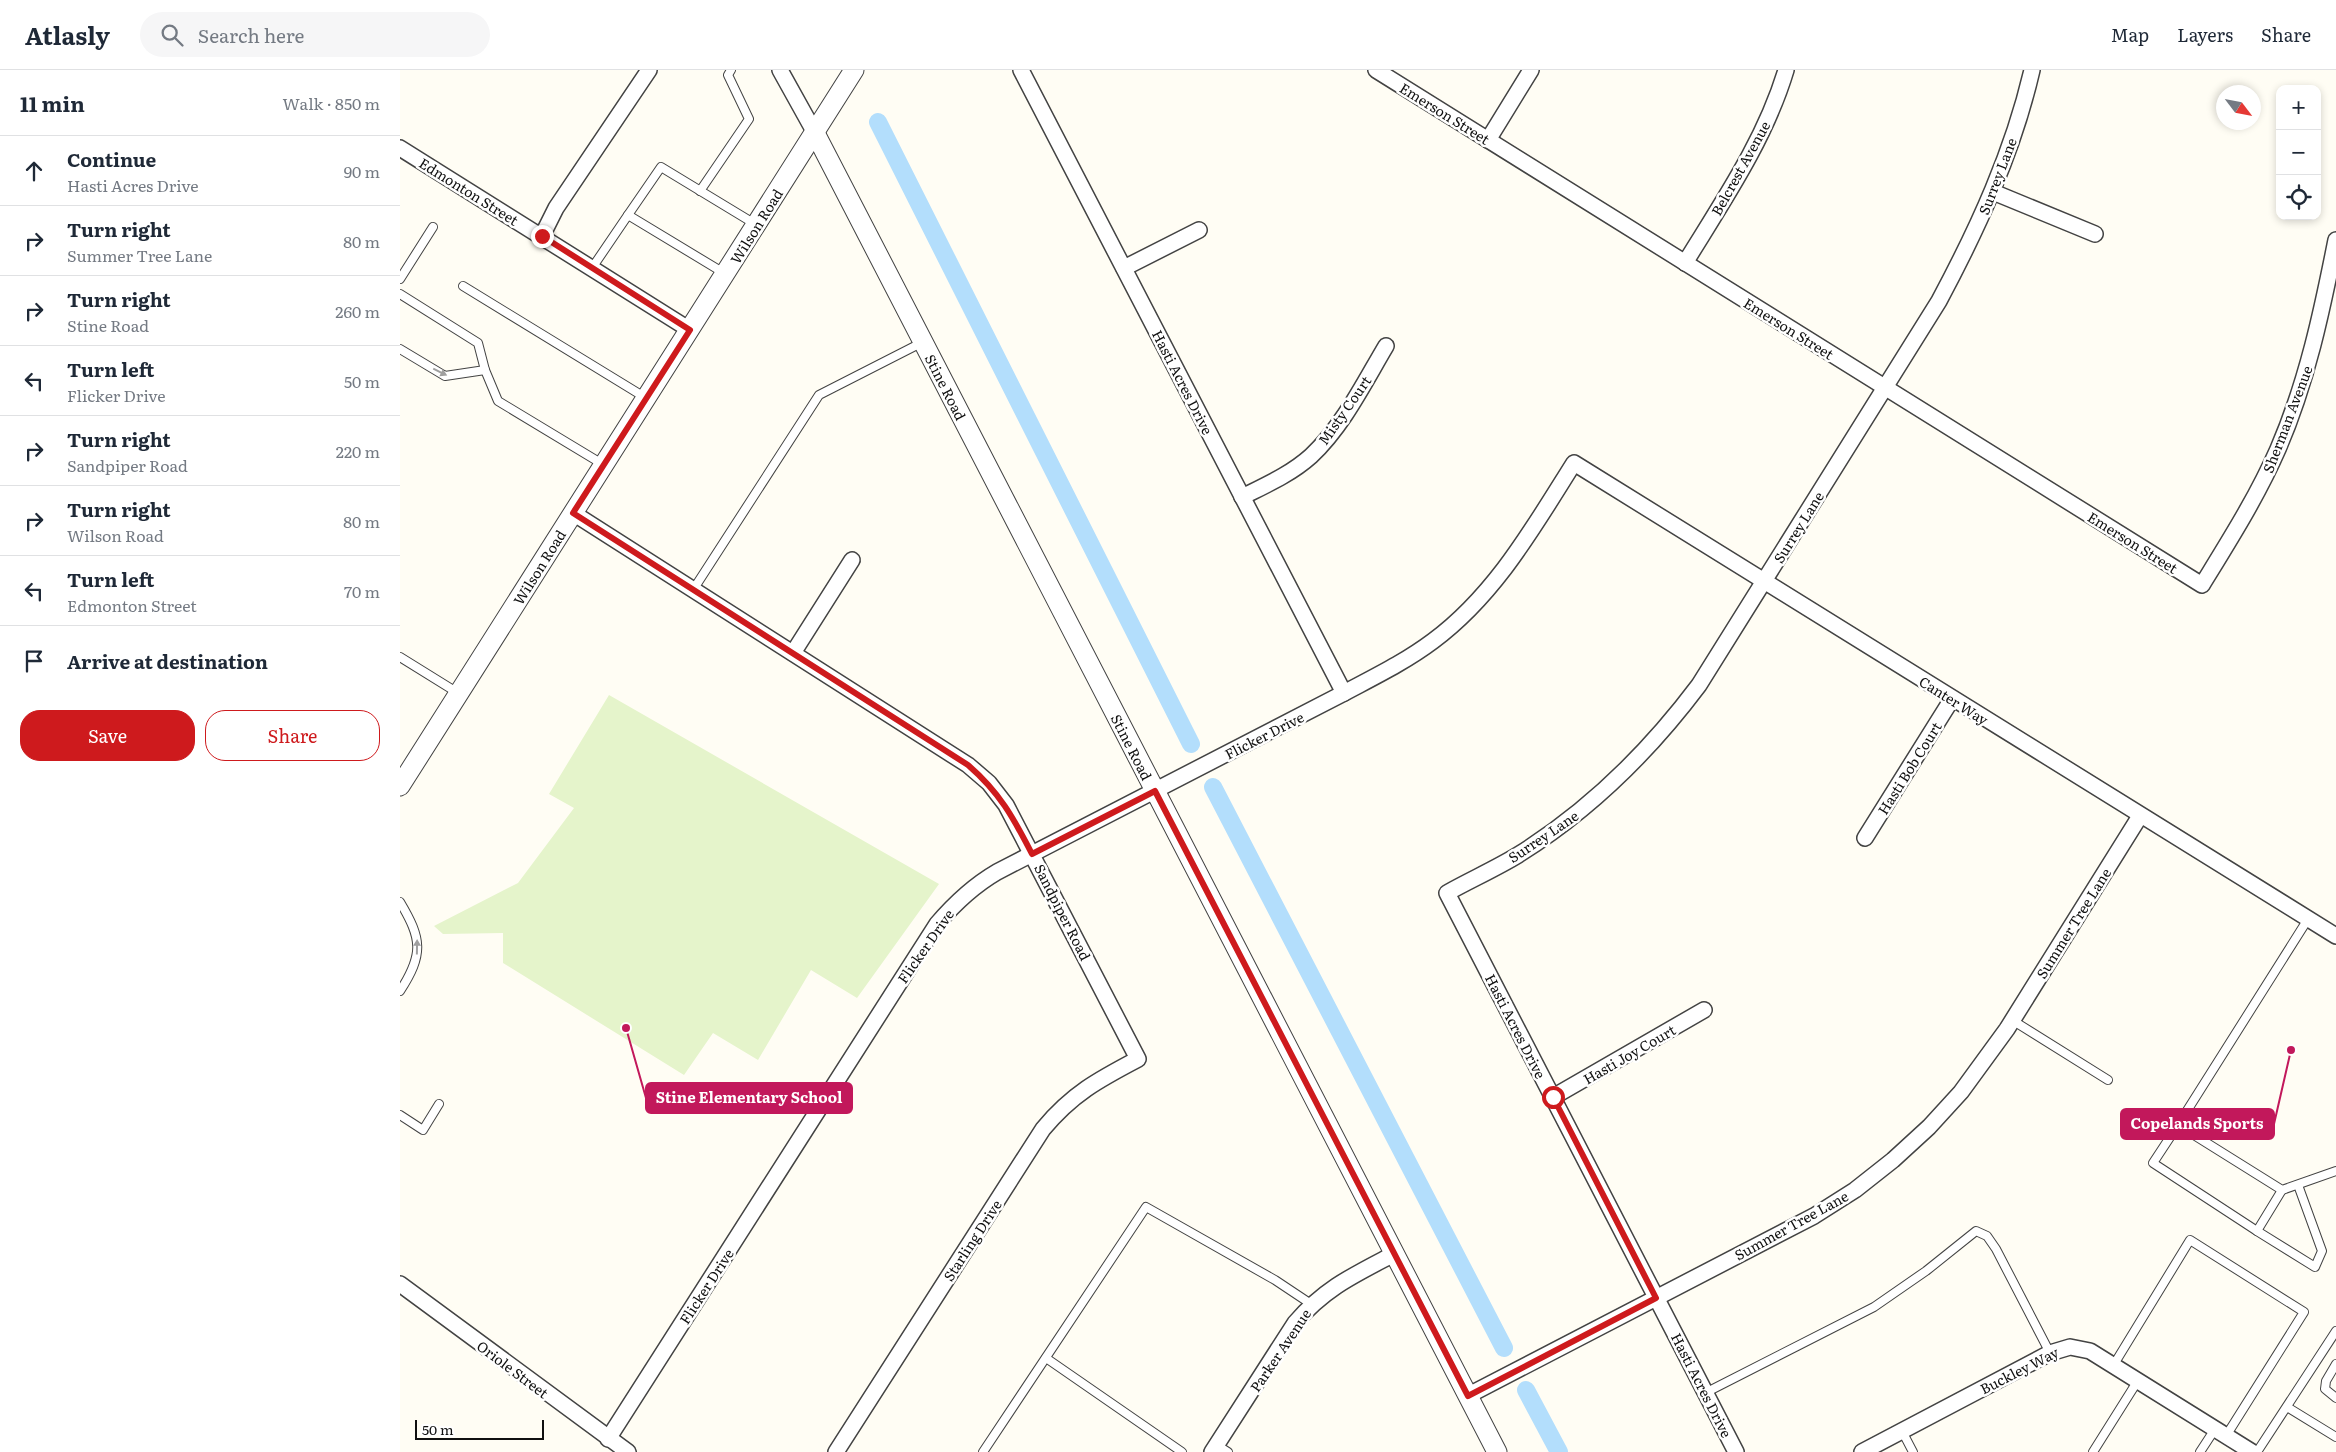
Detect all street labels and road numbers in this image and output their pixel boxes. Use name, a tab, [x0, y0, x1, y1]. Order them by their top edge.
street label: Emerson Street	[1396, 77, 1494, 149]
street label: Belcrest Avenue	[1706, 117, 1774, 219]
street label: Surrey Lane	[1973, 135, 2021, 217]
street label: Edmonton Street	[416, 152, 523, 230]
street label: Wilson Road	[725, 184, 787, 267]
street label: Emerson Street	[1740, 292, 1838, 364]
street label: Hasti Acres Drive	[1148, 326, 1218, 438]
street label: Stine Road	[921, 350, 971, 424]
street label: Sherman Avenue	[2257, 362, 2317, 476]
street label: Misty Court	[1313, 371, 1375, 449]
street label: Surrey Lane	[1768, 487, 1828, 567]
street label: Emerson Street	[2084, 506, 2182, 578]
street label: Wilson Road	[508, 525, 570, 608]
street label: Canter Way	[1916, 671, 1993, 730]
street label: Flicker Drive	[1221, 707, 1307, 763]
street label: Stine Road	[1107, 710, 1157, 784]
street label: Hasti Bob Court	[1872, 718, 1946, 818]
street label: Surrey Lane	[1504, 805, 1582, 867]
street label: Sandpiper Road	[1030, 860, 1096, 964]
street label: Summer Tree Lane	[2031, 864, 2115, 982]
street label: Flicker Drive	[892, 905, 958, 987]
street label: Hasti Acres Drive	[1481, 970, 1551, 1082]
street label: Hasti Joy Court	[1579, 1019, 1679, 1089]
street label: Summer Tree Lane	[1731, 1185, 1851, 1265]
street label: Starling Drive	[938, 1195, 1006, 1285]
street label: Flicker Drive	[674, 1244, 738, 1328]
street label: Parker Avenue	[1245, 1305, 1315, 1395]
street label: Hasti Acres Drive	[1667, 1329, 1737, 1441]
street label: Oriole Street	[473, 1336, 553, 1403]
street label: Buckley Way	[1976, 1341, 2063, 1398]

